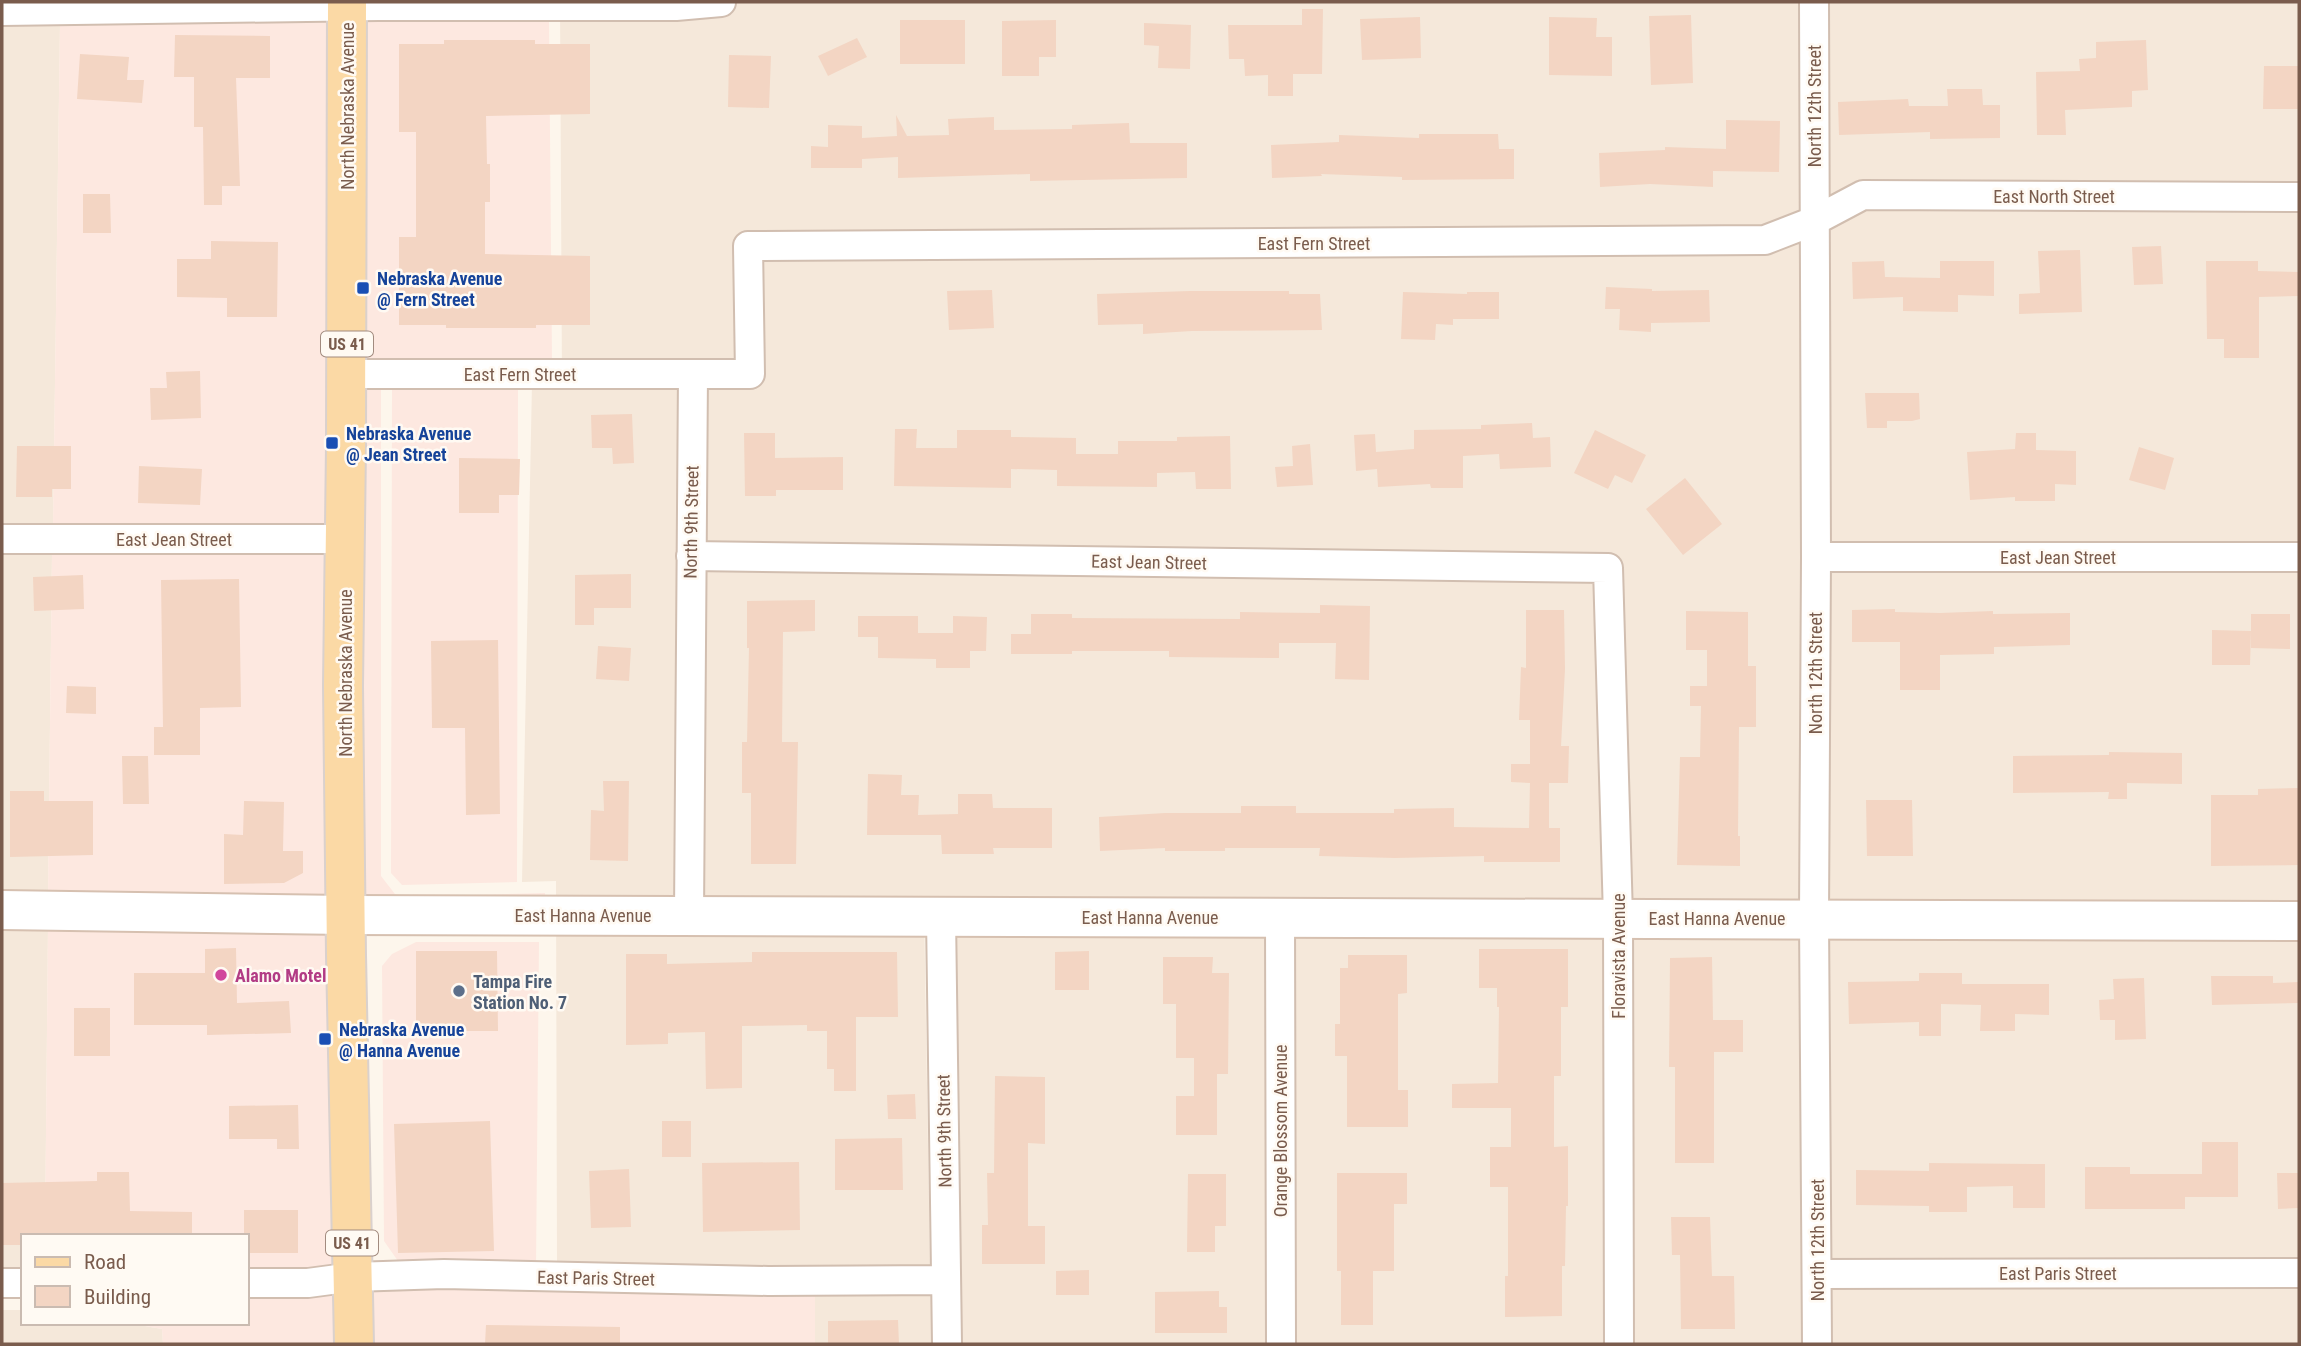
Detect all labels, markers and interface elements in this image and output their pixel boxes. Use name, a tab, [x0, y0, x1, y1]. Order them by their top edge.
street label: North Nebraska Avenue	[337, 22, 358, 190]
street label: North 12th Street	[1804, 45, 1825, 167]
street label: East North Street	[1993, 186, 2115, 207]
street label: East Fern Street	[1258, 233, 1370, 254]
place label: Nebraska Avenue @ Fern Street	[377, 268, 503, 310]
marker: Nebraska Avenue @ Fern Street	[355, 280, 371, 296]
road number: US 41	[321, 332, 373, 356]
street label: East Fern Street	[464, 364, 576, 385]
place label: Nebraska Avenue @ Jean Street	[346, 423, 472, 465]
marker: Nebraska Avenue @ Jean Street	[324, 435, 340, 451]
street label: North 9th Street	[680, 465, 702, 579]
street label: East Jean Street	[116, 529, 232, 550]
street label: East Jean Street	[2000, 547, 2116, 568]
street label: East Jean Street	[1091, 550, 1207, 574]
street label: North Nebraska Avenue	[335, 589, 356, 757]
street label: North 12th Street	[1805, 612, 1826, 734]
street label: Floravista Avenue	[1608, 893, 1629, 1019]
street label: East Hanna Avenue	[514, 905, 652, 926]
street label: East Hanna Avenue	[1081, 907, 1219, 928]
street label: East Hanna Avenue	[1648, 908, 1786, 929]
place label: Alamo Motel	[235, 965, 327, 986]
marker: Alamo Motel	[213, 967, 229, 983]
place label: Tampa Fire Station No. 7	[473, 971, 567, 1013]
marker: Tampa Fire Station No. 7	[451, 983, 467, 999]
place label: Nebraska Avenue @ Hanna Avenue	[339, 1019, 465, 1061]
marker: Nebraska Avenue @ Hanna Avenue	[317, 1031, 333, 1047]
street label: Orange Blossom Avenue	[1270, 1045, 1291, 1217]
street label: North 9th Street	[933, 1074, 955, 1188]
street label: North 12th Street	[1807, 1179, 1828, 1301]
road number: US 41	[326, 1231, 378, 1256]
legend	[21, 1234, 248, 1325]
text: Road	[84, 1250, 126, 1274]
street label: East Paris Street	[1999, 1263, 2117, 1284]
street label: East Paris Street	[537, 1266, 655, 1290]
text: Building	[84, 1285, 151, 1309]

